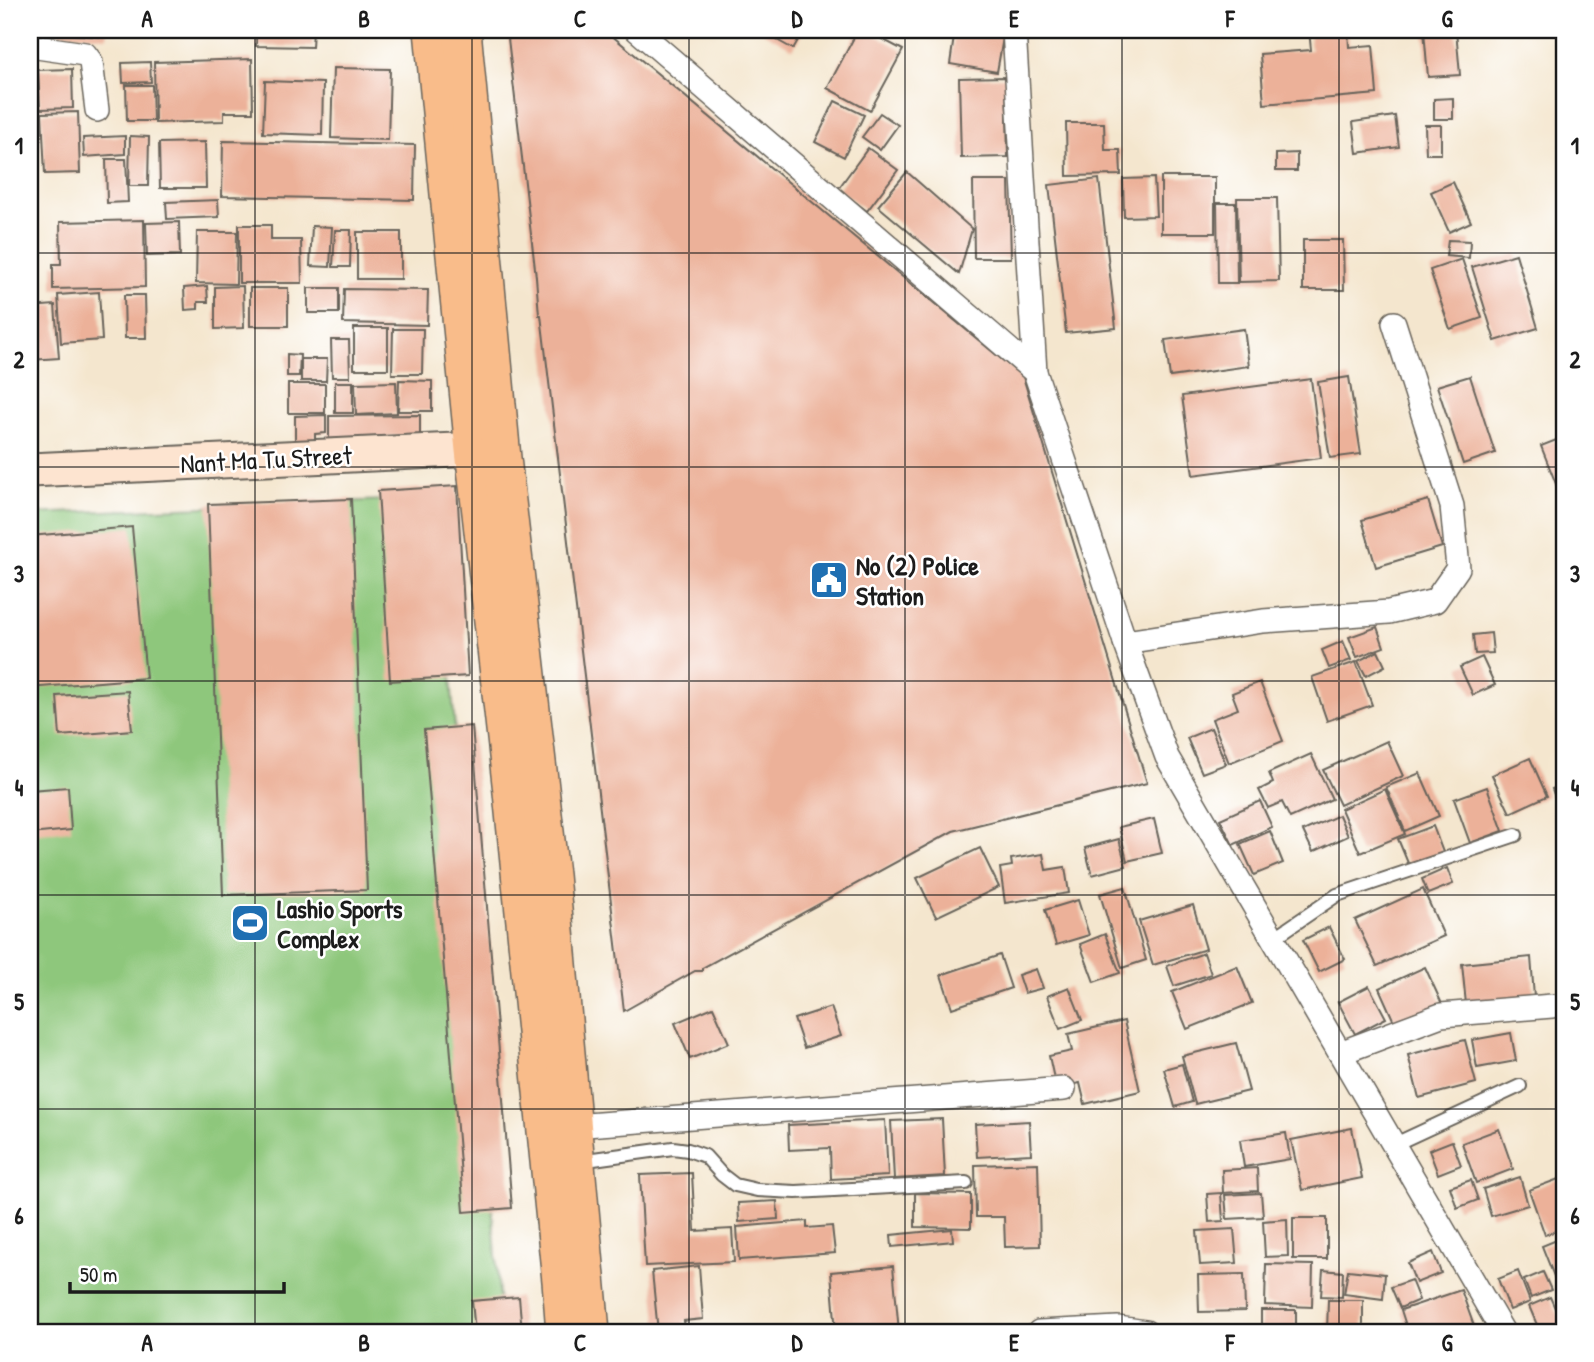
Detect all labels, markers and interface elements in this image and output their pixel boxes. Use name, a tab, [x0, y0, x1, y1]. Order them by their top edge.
text: A	[141, 3, 153, 34]
text: B	[358, 3, 370, 34]
text: C	[574, 3, 586, 34]
text: D	[792, 3, 804, 34]
text: E	[1009, 3, 1020, 34]
text: F	[1225, 3, 1236, 34]
text: G	[1441, 3, 1453, 34]
text: 1	[15, 130, 23, 161]
text: 1	[1571, 130, 1579, 161]
text: 2	[14, 344, 25, 375]
text: 2	[1570, 344, 1581, 375]
street label: Nant Ma Tu Street	[179, 437, 354, 481]
place label: No (2) Police Station	[856, 548, 979, 613]
text: 3	[14, 558, 24, 589]
text: 3	[1570, 558, 1580, 589]
public building icon: No (2) Police Station	[808, 559, 850, 601]
text: 4	[15, 772, 24, 803]
text: 4	[1571, 772, 1580, 803]
place label: Lashio Sports Complex	[277, 891, 403, 957]
sports icon: Lashio Sports Complex	[229, 902, 271, 944]
text: 5	[14, 986, 24, 1017]
text: 5	[1570, 986, 1580, 1017]
text: 6	[14, 1200, 24, 1231]
text: 6	[1570, 1200, 1580, 1231]
scale bar	[70, 1250, 284, 1294]
text: 50 m	[80, 1260, 117, 1289]
text: A	[141, 1327, 153, 1358]
text: B	[358, 1327, 370, 1358]
text: C	[574, 1327, 586, 1358]
text: D	[792, 1327, 804, 1358]
text: E	[1009, 1327, 1020, 1358]
text: F	[1225, 1327, 1236, 1358]
text: G	[1441, 1327, 1453, 1358]

